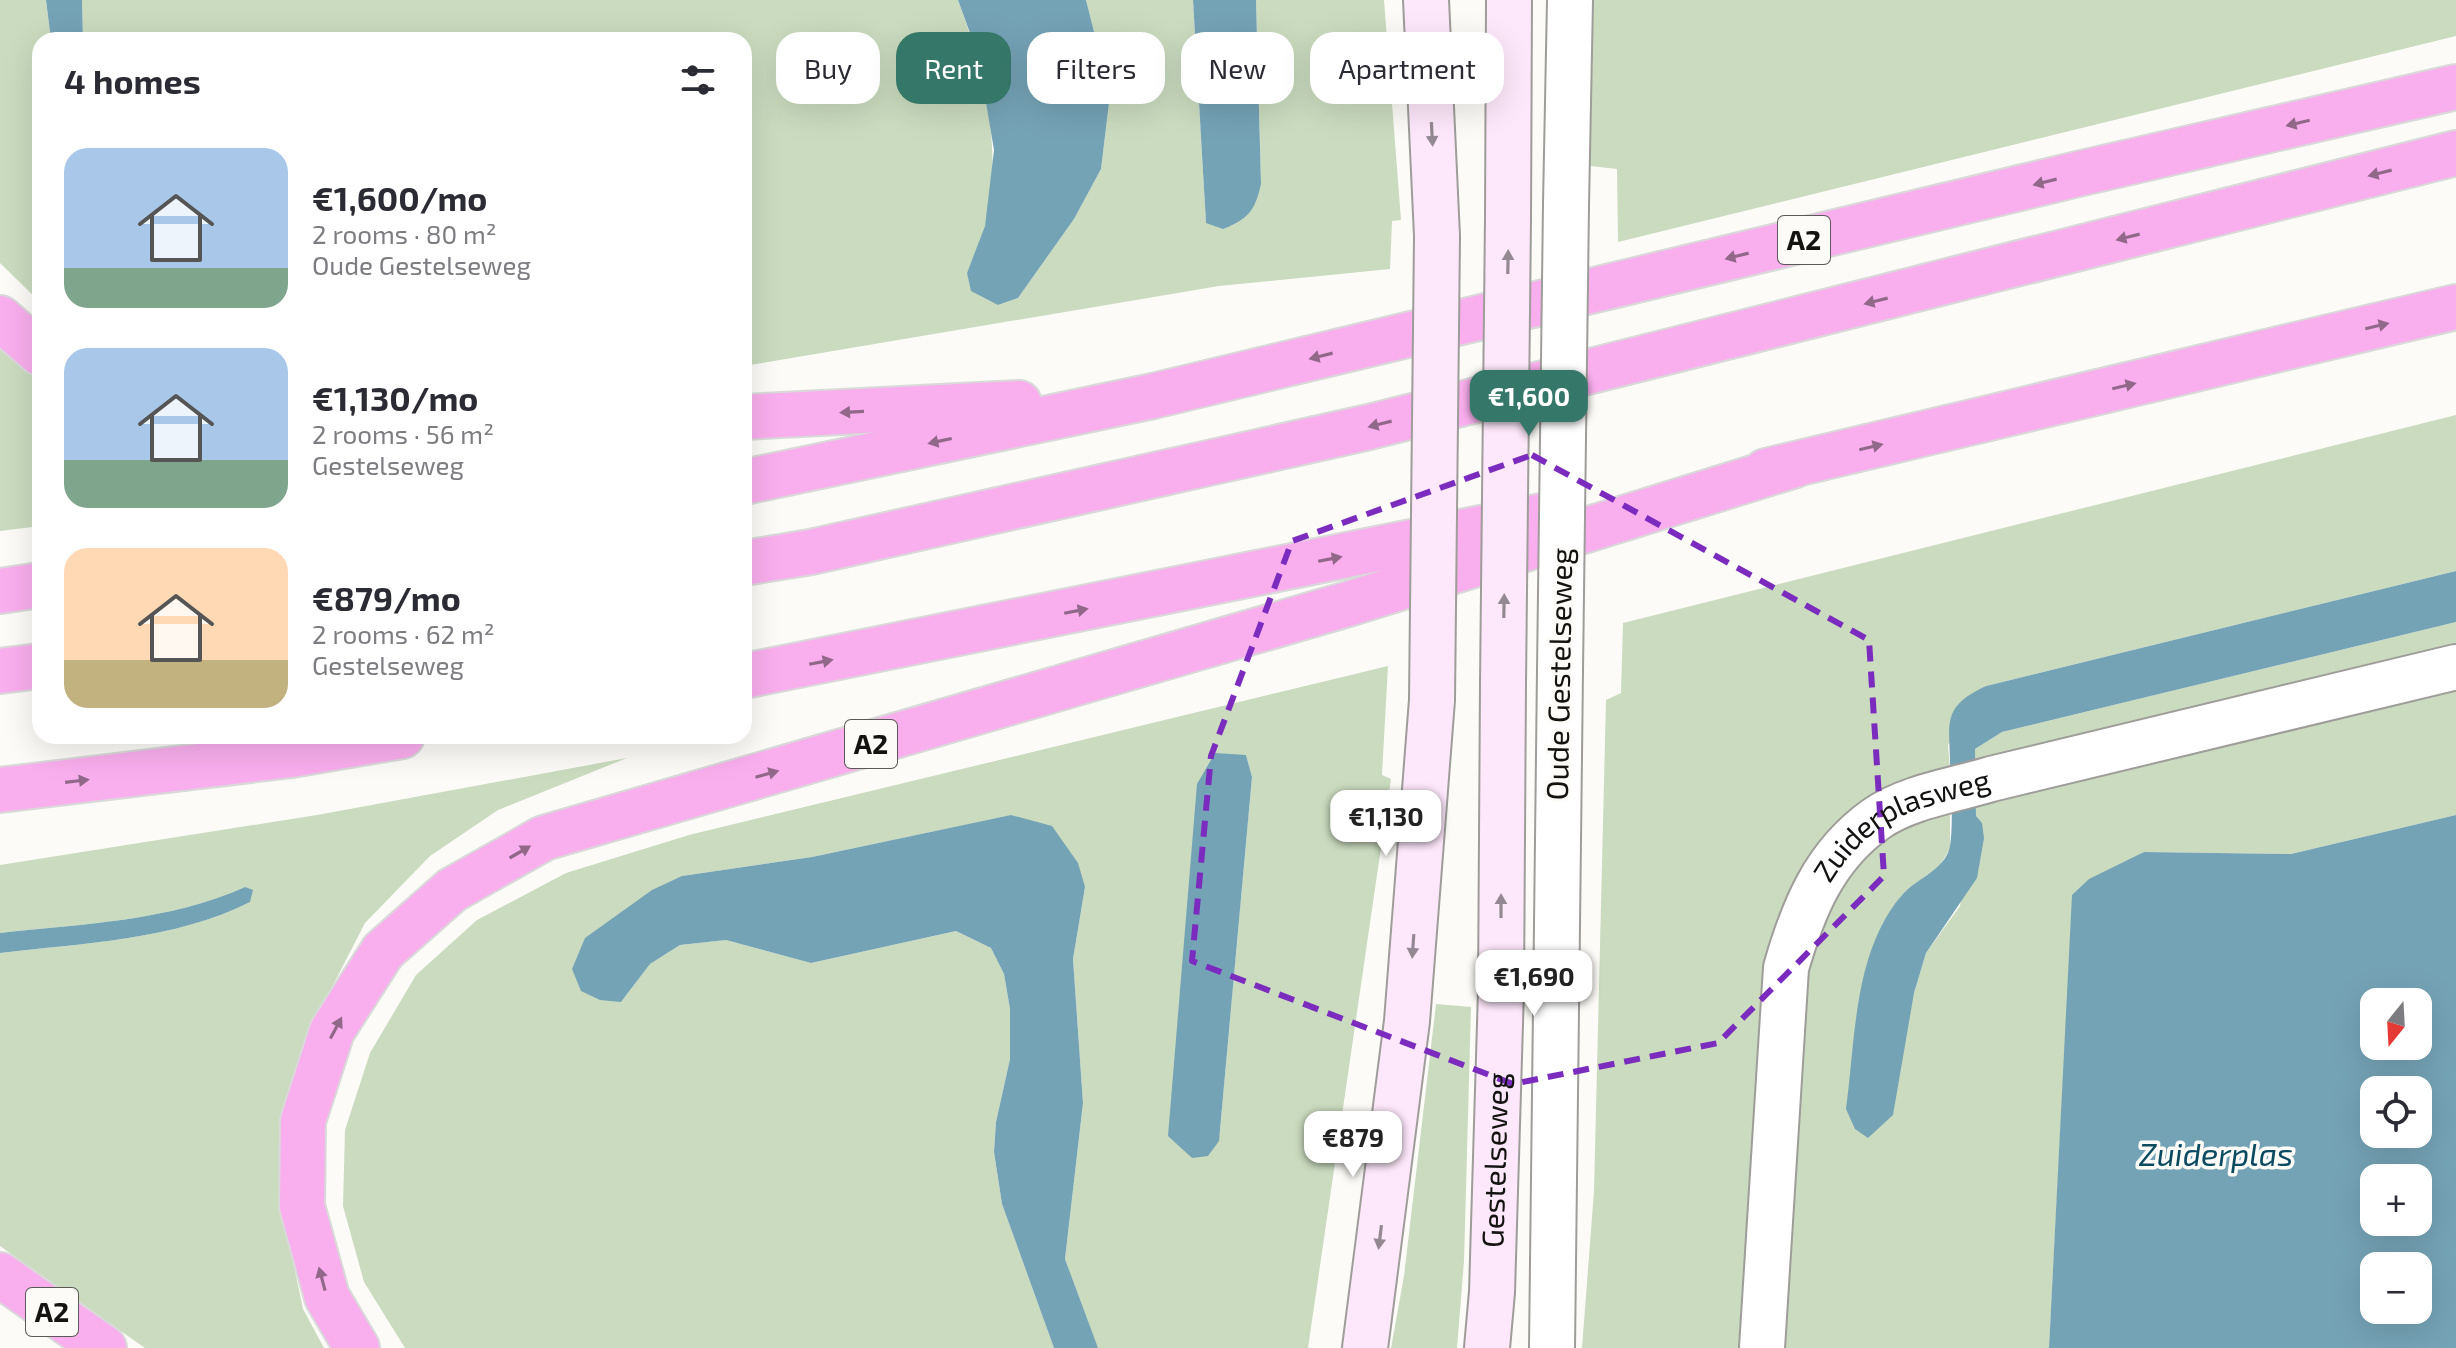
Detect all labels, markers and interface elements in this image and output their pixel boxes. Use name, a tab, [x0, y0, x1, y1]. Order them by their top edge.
chip: Buy	[776, 32, 880, 104]
chip: Rent	[896, 32, 1011, 104]
chip: Filters	[1027, 32, 1165, 104]
chip: New	[1181, 32, 1294, 104]
chip: Apartment	[1310, 32, 1504, 104]
icon: filters	[676, 58, 720, 102]
text: 4 homes	[64, 60, 201, 101]
one-way arrow	[2285, 117, 2310, 130]
one-way arrow	[1426, 122, 1439, 147]
one-way arrow	[2368, 167, 2393, 179]
one-way arrow	[2032, 176, 2057, 188]
text: €1,600/mo	[312, 177, 487, 218]
icon: home	[128, 180, 224, 276]
road number: A2	[1778, 216, 1830, 264]
text: 2 rooms · 80 m²	[312, 218, 497, 249]
one-way arrow	[2116, 231, 2141, 243]
text: Oude Gestelseweg	[312, 249, 531, 280]
one-way arrow	[1501, 249, 1514, 274]
one-way arrow	[1725, 250, 1750, 262]
one-way arrow	[1864, 295, 1889, 307]
one-way arrow	[2365, 319, 2390, 332]
one-way arrow	[1309, 350, 1334, 362]
pin: €1,600	[1464, 370, 1594, 438]
text: €1,130/mo	[312, 377, 478, 418]
icon: home	[128, 380, 224, 476]
text: €1,600	[1488, 380, 1570, 411]
one-way arrow	[2112, 380, 2137, 392]
one-way arrow	[839, 405, 864, 418]
text: 2 rooms · 56 m²	[312, 418, 494, 449]
one-way arrow	[1367, 419, 1392, 431]
one-way arrow	[927, 436, 952, 448]
one-way arrow	[1859, 440, 1884, 452]
text: Gestelseweg	[312, 449, 464, 480]
street label: Oude Gestelseweg	[1538, 547, 1578, 801]
one-way arrow	[1318, 552, 1343, 565]
text: €879/mo	[312, 577, 461, 618]
icon: home	[128, 580, 224, 676]
one-way arrow	[1498, 593, 1510, 618]
one-way arrow	[1063, 604, 1088, 617]
text: 2 rooms · 62 m²	[312, 618, 495, 649]
text: Gestelseweg	[312, 649, 464, 680]
one-way arrow	[809, 656, 834, 668]
road number: A2	[845, 720, 897, 768]
street label: Zuiderplasweg	[1804, 760, 1994, 888]
one-way arrow	[755, 767, 779, 780]
one-way arrow	[65, 774, 90, 787]
pin: €1,130	[1321, 790, 1451, 858]
text: €1,130	[1348, 800, 1424, 831]
one-way arrow	[509, 845, 531, 859]
one-way arrow	[1495, 893, 1508, 918]
one-way arrow	[1406, 934, 1419, 959]
pin: €1,690	[1469, 950, 1599, 1018]
text: €1,690	[1493, 960, 1575, 991]
north arrow	[2360, 988, 2432, 1060]
map controls	[2360, 988, 2432, 1324]
one-way arrow	[329, 1016, 342, 1039]
street label: Gestelseweg	[1473, 1072, 1515, 1249]
button: locate	[2360, 1076, 2432, 1148]
pin: €879	[1306, 1111, 1400, 1179]
text: €879	[1322, 1121, 1384, 1152]
water label: Zuiderplas	[2139, 1134, 2293, 1173]
button: +	[2360, 1164, 2432, 1236]
one-way arrow	[1373, 1225, 1386, 1250]
button: −	[2360, 1252, 2432, 1324]
one-way arrow	[315, 1267, 327, 1292]
road number: A2	[26, 1288, 78, 1336]

